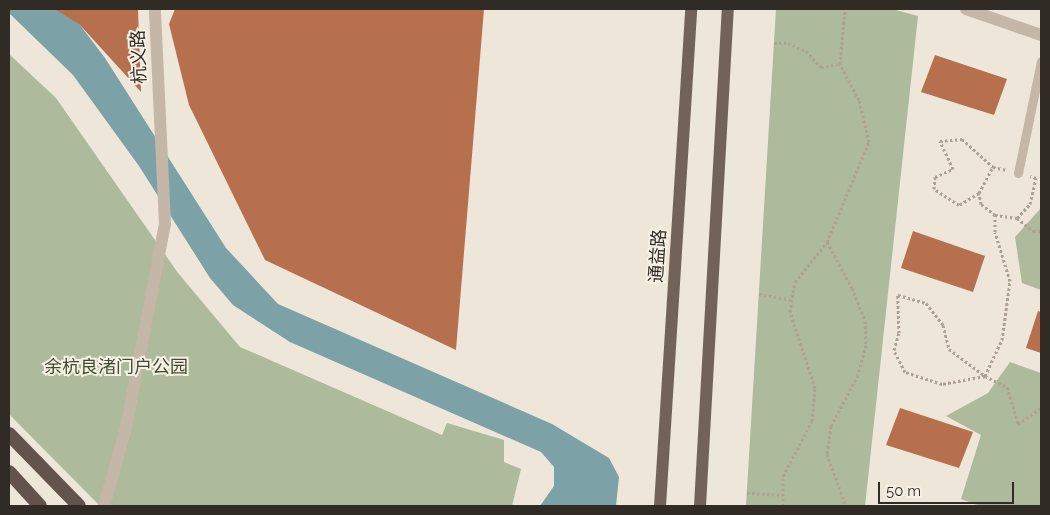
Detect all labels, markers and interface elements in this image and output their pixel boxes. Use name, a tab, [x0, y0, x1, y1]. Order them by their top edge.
street label: 杭义路	[127, 30, 151, 84]
street label: 通益路	[645, 228, 671, 284]
park label: 余杭良渚门户公园	[44, 356, 188, 378]
scale bar	[880, 472, 1016, 504]
text: 50 m	[886, 482, 921, 500]

